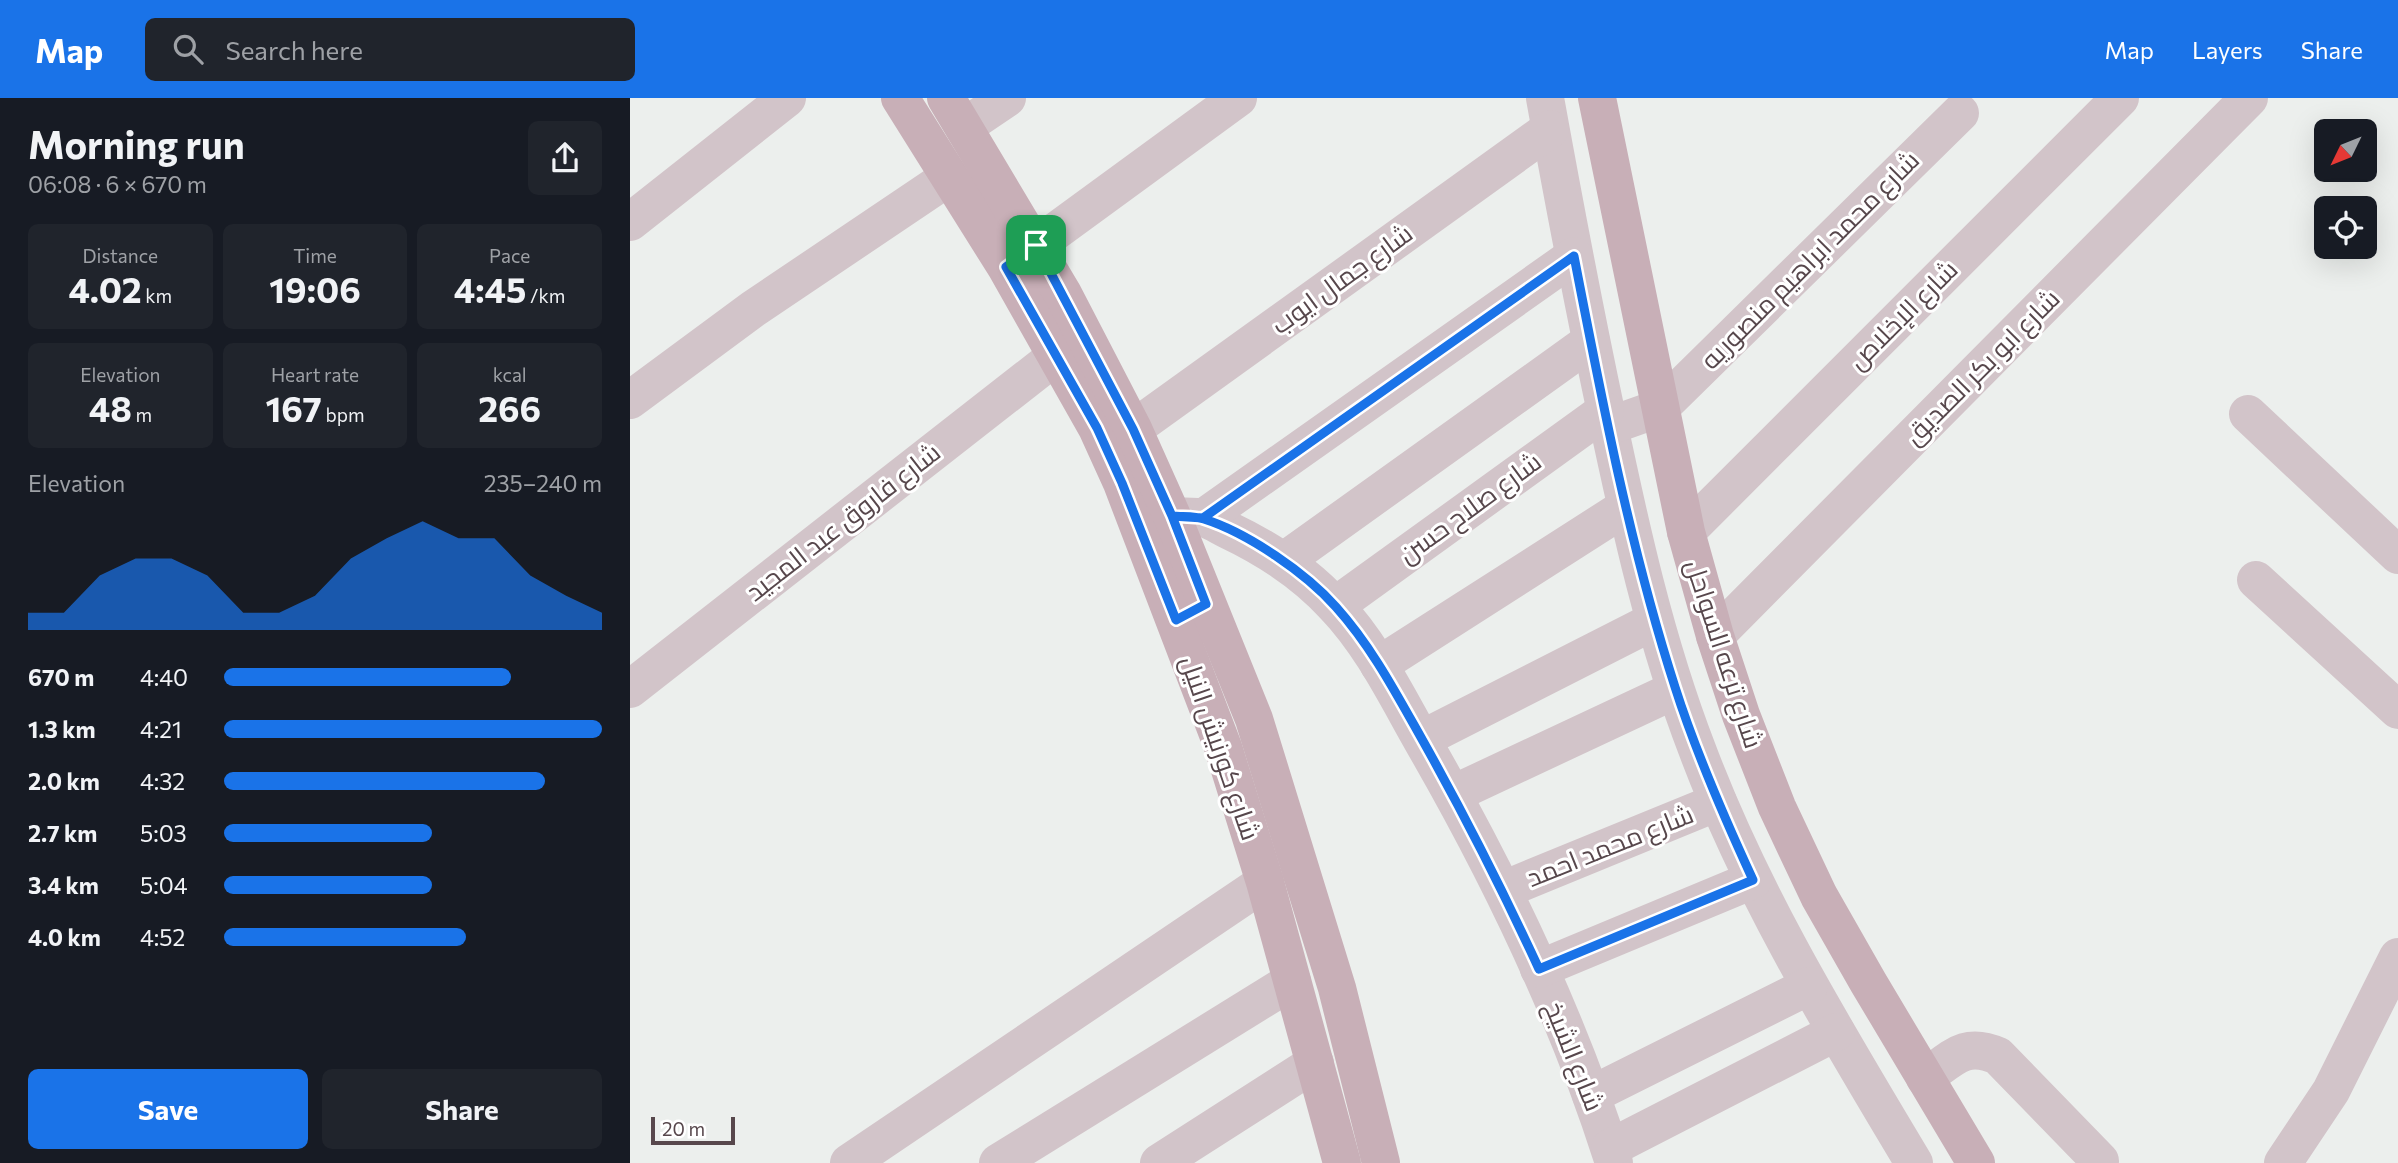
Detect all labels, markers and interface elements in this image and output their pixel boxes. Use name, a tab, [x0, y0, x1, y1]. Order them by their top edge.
search box	[145, 18, 635, 81]
text: Map	[35, 29, 103, 70]
icon: search	[169, 30, 207, 68]
text: Search here	[225, 34, 363, 65]
text: Map	[2105, 35, 2154, 64]
text: Layers	[2192, 35, 2263, 64]
text: Share	[2301, 35, 2363, 64]
north arrow	[2314, 119, 2376, 182]
map controls	[2314, 119, 2377, 259]
text: Morning run	[28, 120, 245, 167]
button: share	[528, 121, 602, 195]
street label: شارع محمد ابراهيم منصوريه	[1693, 143, 1927, 377]
text: 06:08 · 6 × 670 m	[28, 170, 207, 198]
button: locate	[2314, 196, 2377, 259]
pin	[1006, 215, 1066, 275]
street label: شارع جمال ايوب	[1265, 216, 1419, 342]
icon: arrive	[1017, 226, 1055, 264]
text: Distance	[83, 244, 158, 267]
text: Time	[293, 244, 337, 267]
text: Pace	[489, 244, 530, 267]
street label: شارع الإخلاص	[1841, 253, 1965, 377]
text: 4.02	[69, 267, 142, 310]
text: 19:06	[269, 267, 361, 310]
text: 4:45	[454, 267, 526, 310]
street label: شارع ابو بكر الصديق	[1897, 282, 2067, 452]
text: km	[142, 284, 172, 307]
text: /km	[526, 284, 565, 307]
text: Elevation	[80, 363, 160, 386]
text: Heart rate	[271, 363, 359, 386]
text: kcal	[493, 363, 527, 386]
text: 48	[89, 386, 132, 429]
text: 167	[265, 386, 322, 429]
text: 266	[478, 386, 541, 429]
text: m	[132, 403, 152, 426]
text: bpm	[322, 403, 365, 426]
street label: شارع فاروق عبد المجيد	[739, 435, 947, 609]
street label: شارع صلاح حسن	[1392, 445, 1548, 571]
text: Elevation	[28, 469, 125, 497]
text: 235–240 m	[484, 469, 602, 497]
street label: شارع ترعه السواحل	[1677, 555, 1771, 753]
street label: شارع كورنيش النيل	[1172, 651, 1268, 845]
text: 670 m	[28, 663, 94, 691]
text: 4:40	[140, 663, 188, 691]
text: 1.3 km	[28, 715, 96, 743]
text: 4:21	[140, 715, 182, 743]
text: 2.0 km	[28, 767, 100, 795]
text: 4:32	[140, 767, 185, 795]
street label: شارع محمد احمد	[1522, 797, 1698, 895]
text: 2.7 km	[28, 819, 97, 847]
text: 5:03	[140, 819, 187, 847]
text: 3.4 km	[28, 871, 99, 899]
text: 5:04	[140, 871, 187, 899]
text: 4.0 km	[28, 923, 101, 951]
text: 4:52	[140, 923, 185, 951]
street label: شارع الشيخ	[1537, 996, 1611, 1116]
button: Save	[28, 1069, 308, 1149]
button: Share	[322, 1069, 602, 1149]
scale bar	[651, 1114, 735, 1146]
text: 20 m	[662, 1117, 705, 1140]

